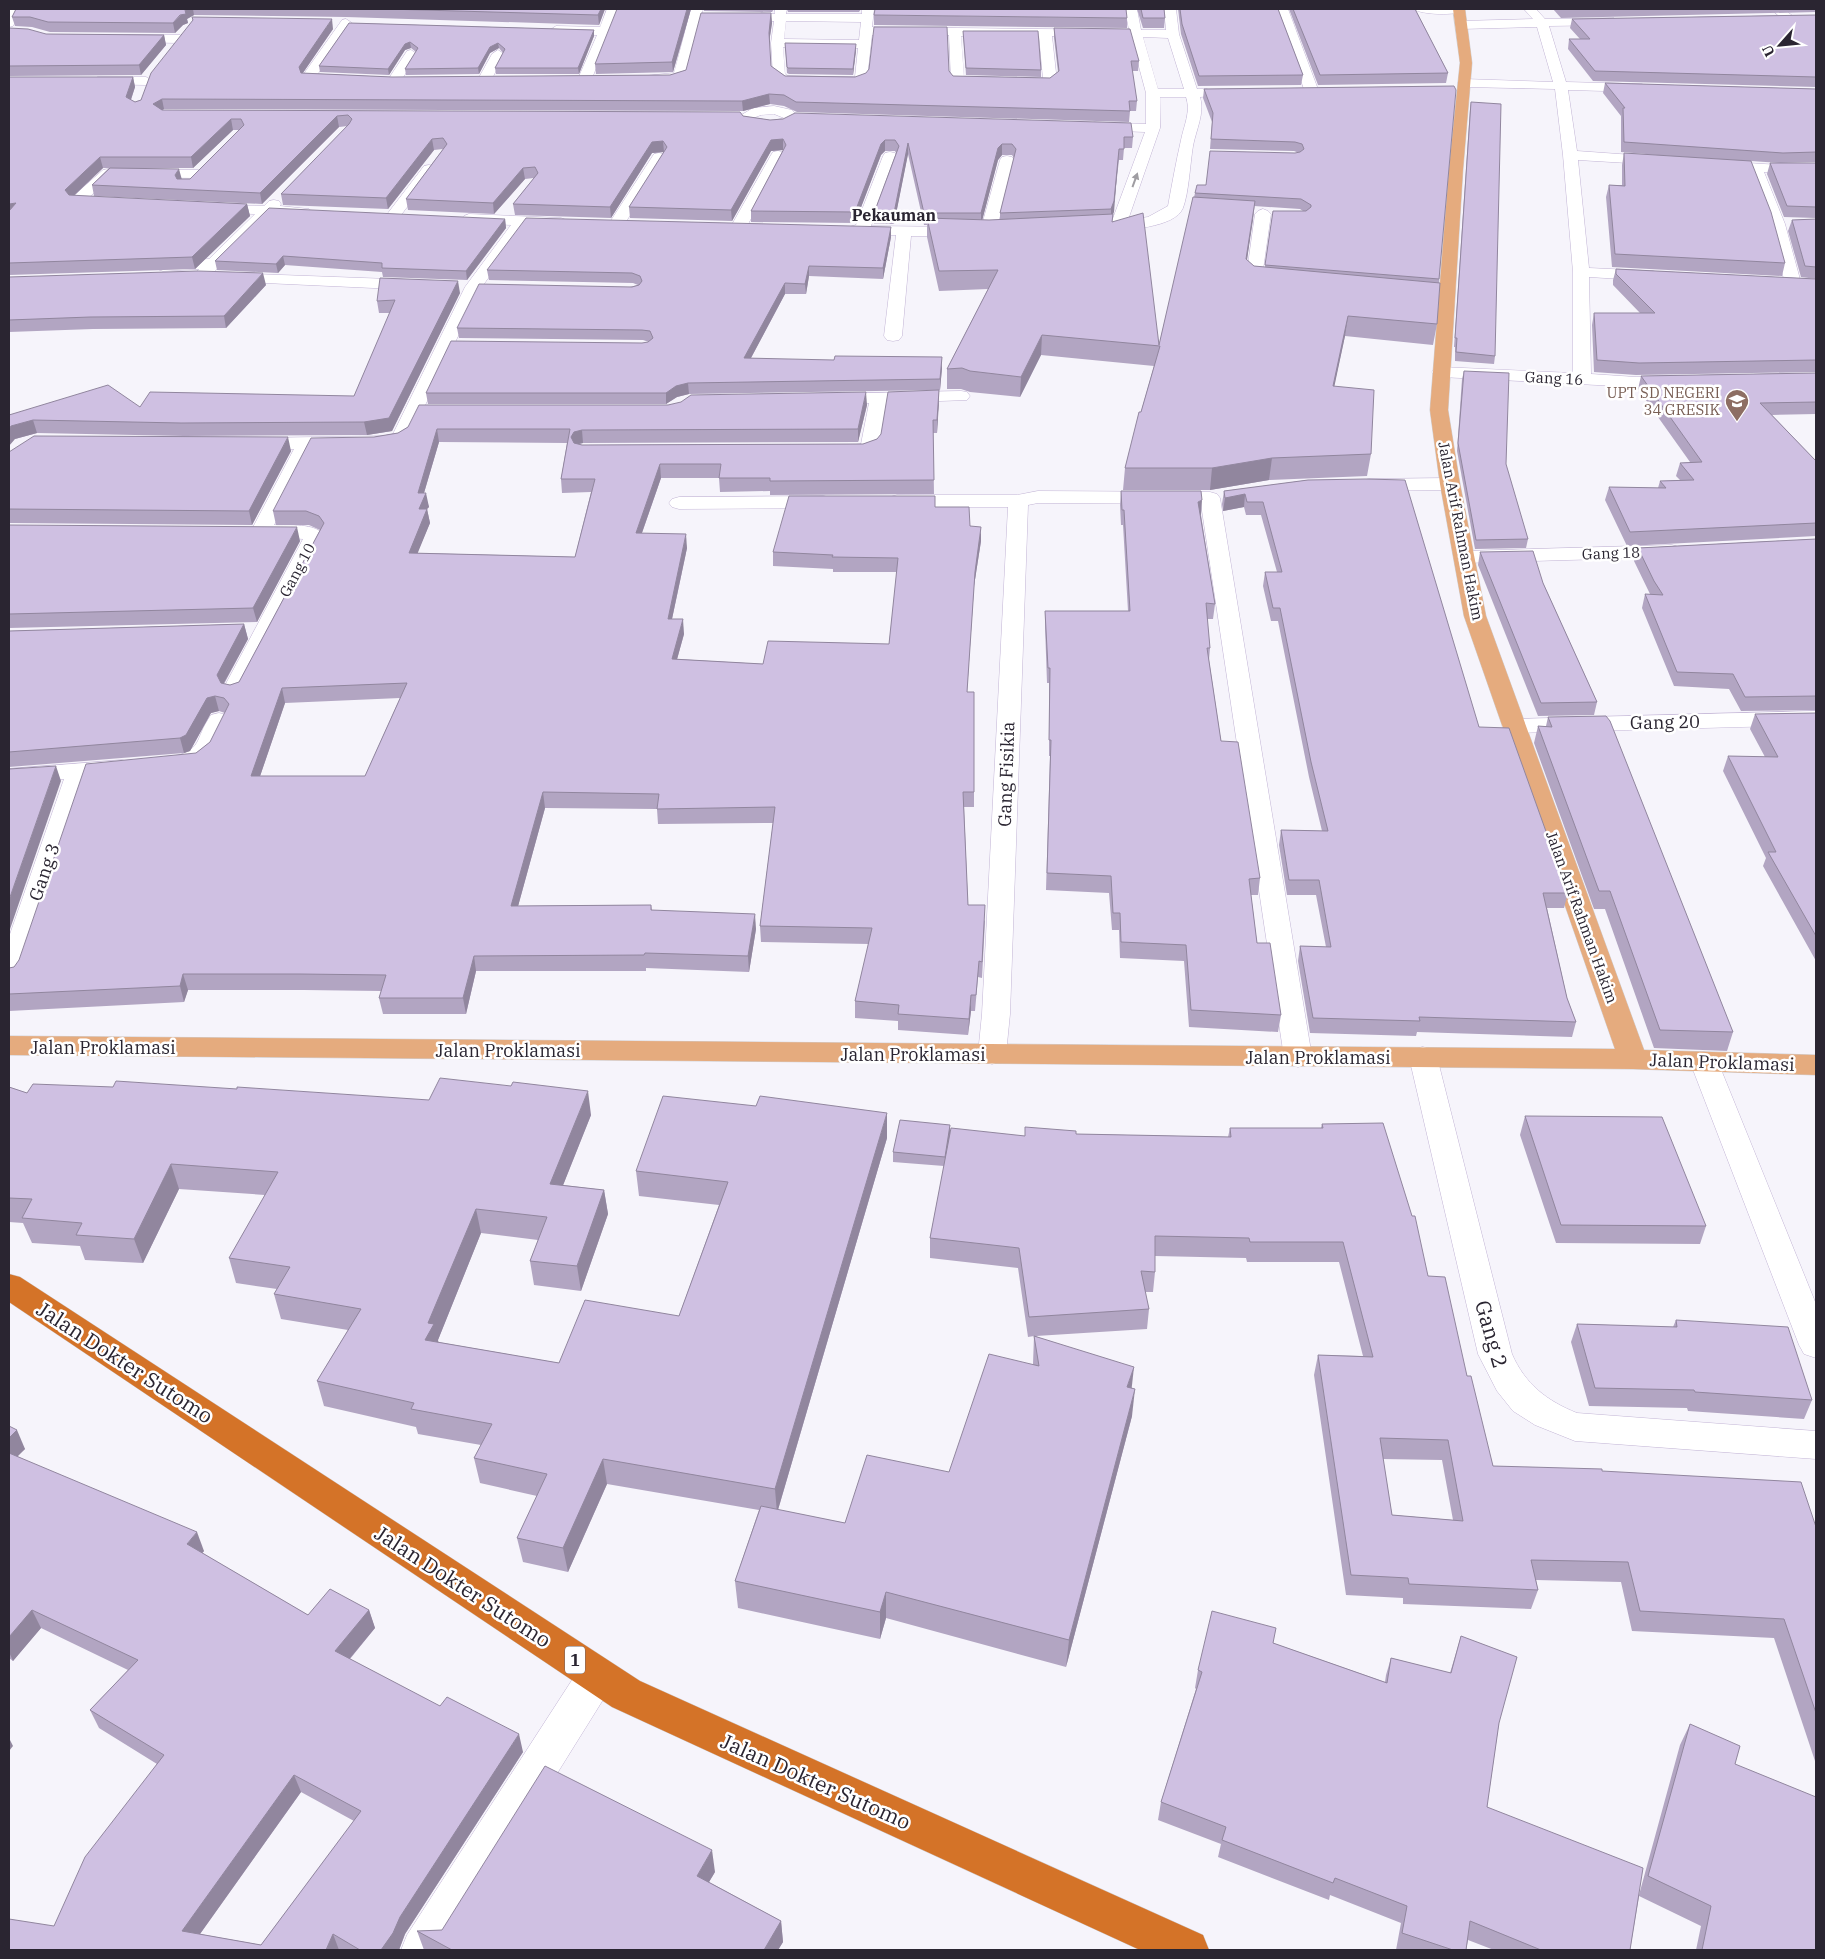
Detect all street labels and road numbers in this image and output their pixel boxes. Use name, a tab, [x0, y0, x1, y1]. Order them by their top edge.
street label: Gang 16	[1524, 367, 1584, 389]
street label: Jalan Arif Rahman Hakim	[1434, 440, 1488, 622]
street label: Gang 10	[275, 540, 319, 600]
street label: Gang 18	[1581, 542, 1641, 564]
street label: Gang 20	[1630, 710, 1700, 734]
street label: Gang Fisikia	[993, 721, 1019, 827]
street label: Jalan Arif Rahman Hakim	[1542, 828, 1622, 1006]
street label: Gang 3	[23, 840, 65, 904]
street label: Jalan Proklamasi	[30, 1036, 176, 1059]
street label: Jalan Proklamasi	[435, 1039, 581, 1062]
street label: Jalan Proklamasi	[840, 1043, 986, 1066]
street label: Jalan Proklamasi	[1245, 1046, 1391, 1069]
street label: Jalan Proklamasi	[1649, 1048, 1795, 1076]
street label: Jalan Dokter Sutomo	[31, 1294, 219, 1430]
street label: Gang 2	[1469, 1297, 1515, 1371]
street label: Jalan Dokter Sutomo	[369, 1518, 557, 1654]
road number: 1	[565, 1646, 585, 1674]
street label: Jalan Dokter Sutomo	[717, 1727, 915, 1835]

